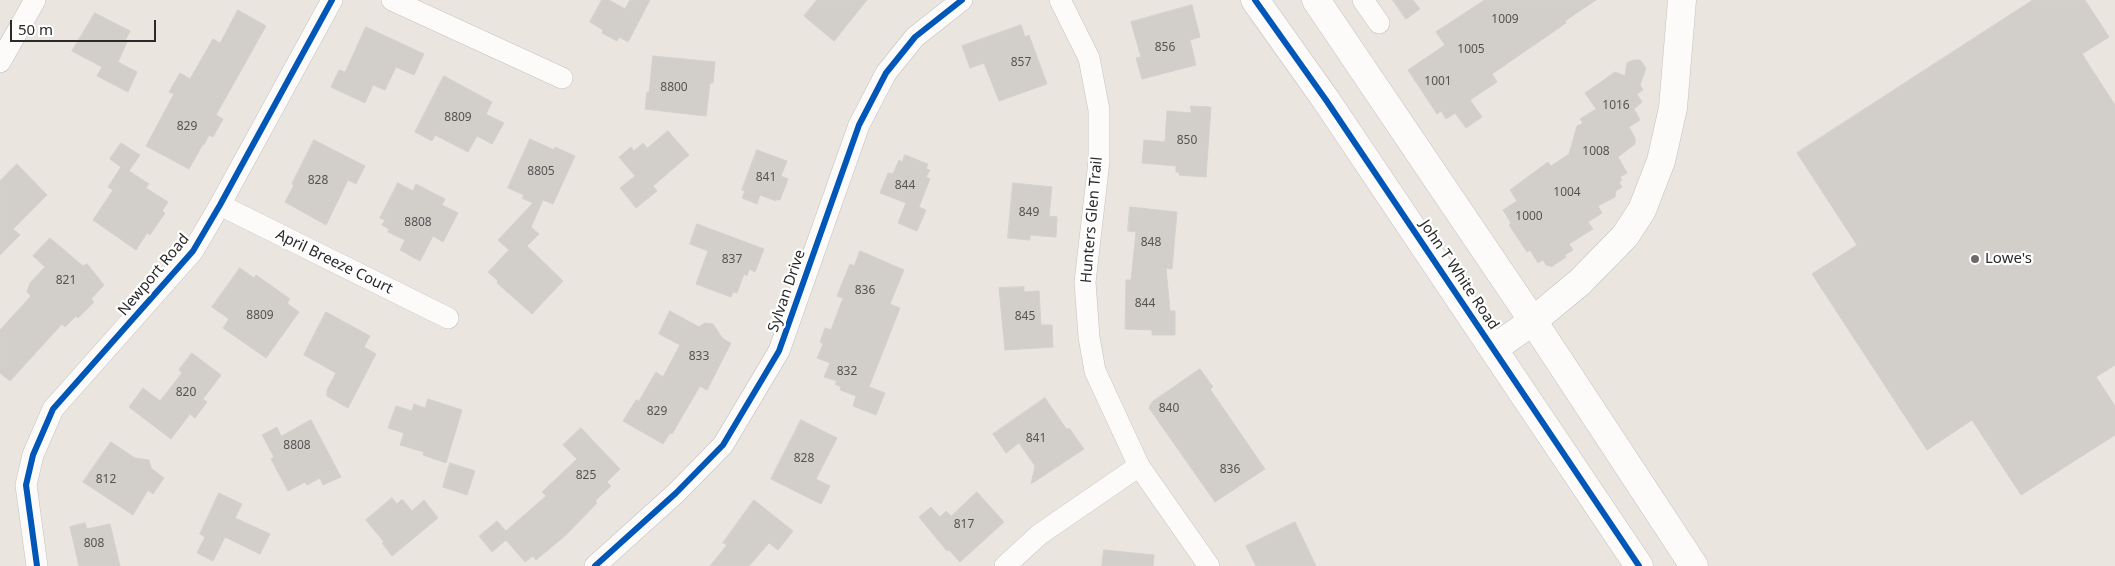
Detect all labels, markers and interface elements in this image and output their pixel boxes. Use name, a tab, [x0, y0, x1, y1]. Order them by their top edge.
scale bar	[12, 10, 159, 42]
house number: 1009	[1491, 13, 1519, 27]
text: 50 m	[18, 19, 53, 39]
house number: 856	[1155, 41, 1175, 55]
house number: 1005	[1457, 43, 1485, 57]
house number: 857	[1011, 56, 1031, 70]
house number: 1001	[1424, 75, 1452, 89]
house number: 8800	[660, 81, 688, 95]
house number: 1016	[1602, 99, 1630, 113]
house number: 8809	[444, 111, 472, 125]
house number: 829	[177, 120, 197, 134]
house number: 850	[1177, 134, 1197, 148]
house number: 1008	[1582, 145, 1610, 159]
street label: Hunters Glen Trail	[1078, 156, 1106, 284]
house number: 8805	[527, 165, 555, 179]
house number: 841	[756, 171, 776, 185]
house number: 828	[308, 174, 328, 188]
house number: 844	[895, 179, 915, 193]
house number: 1004	[1553, 186, 1581, 200]
house number: 849	[1019, 206, 1039, 220]
house number: 1000	[1515, 210, 1543, 224]
house number: 8808	[404, 216, 432, 230]
street label: John T White Road	[1416, 217, 1502, 333]
street label: April Breeze Court	[273, 226, 395, 298]
street label: Newport Road	[115, 230, 193, 320]
house number: 848	[1141, 236, 1161, 250]
street label: Sylvan Drive	[764, 247, 810, 335]
place label: Lowe's	[1985, 250, 2032, 268]
house number: 837	[722, 253, 742, 267]
marker: Lowe's	[1969, 253, 1981, 265]
house number: 821	[56, 274, 76, 288]
house number: 836	[855, 284, 875, 298]
house number: 844	[1135, 297, 1155, 311]
house number: 8809	[246, 309, 274, 323]
house number: 845	[1015, 310, 1035, 324]
house number: 833	[689, 350, 709, 364]
house number: 832	[837, 365, 857, 379]
house number: 820	[176, 386, 196, 400]
house number: 840	[1159, 402, 1179, 416]
house number: 829	[647, 405, 667, 419]
house number: 841	[1026, 432, 1046, 446]
house number: 8808	[283, 439, 311, 453]
house number: 828	[794, 452, 814, 466]
house number: 836	[1220, 463, 1240, 477]
house number: 825	[576, 469, 596, 483]
house number: 812	[96, 473, 116, 487]
house number: 817	[954, 518, 974, 532]
house number: 808	[84, 537, 104, 551]

